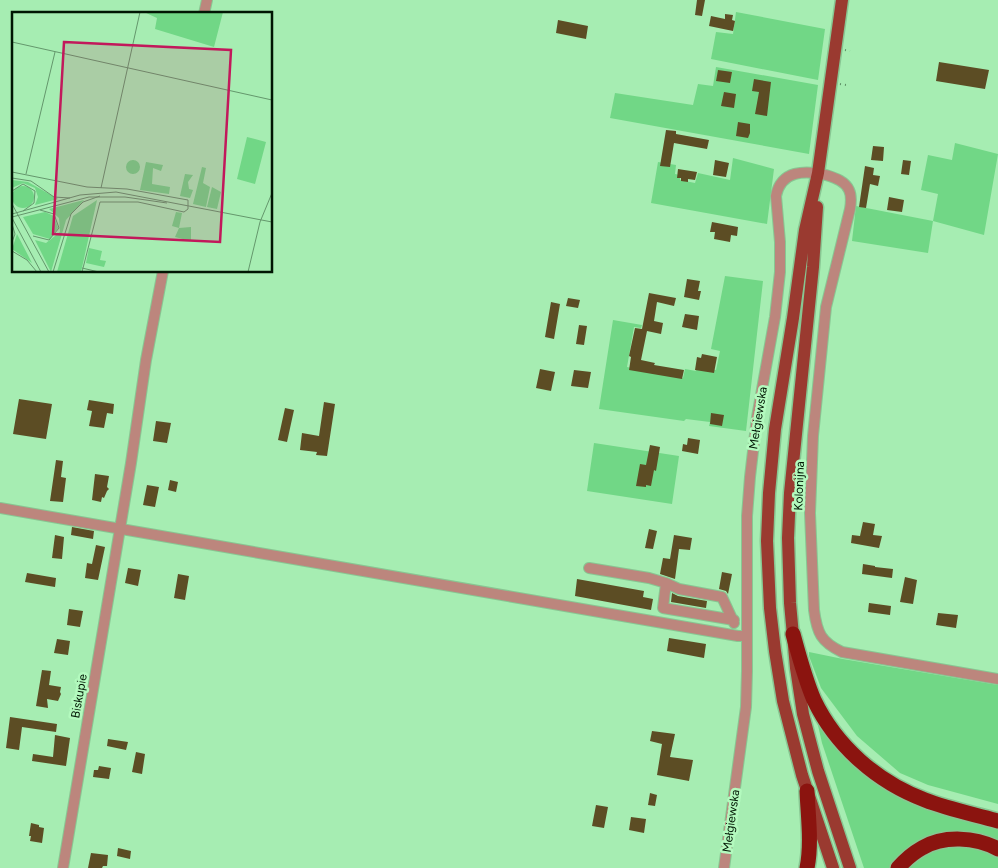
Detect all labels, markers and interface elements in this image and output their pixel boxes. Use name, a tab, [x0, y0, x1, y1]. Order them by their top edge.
inset map	[12, 12, 272, 272]
street label: Mełgiewska	[746, 386, 770, 450]
street label: Kolonijna	[791, 461, 807, 511]
street label: Biskupie	[68, 672, 90, 719]
street label: Mełgiewska	[720, 789, 742, 853]

